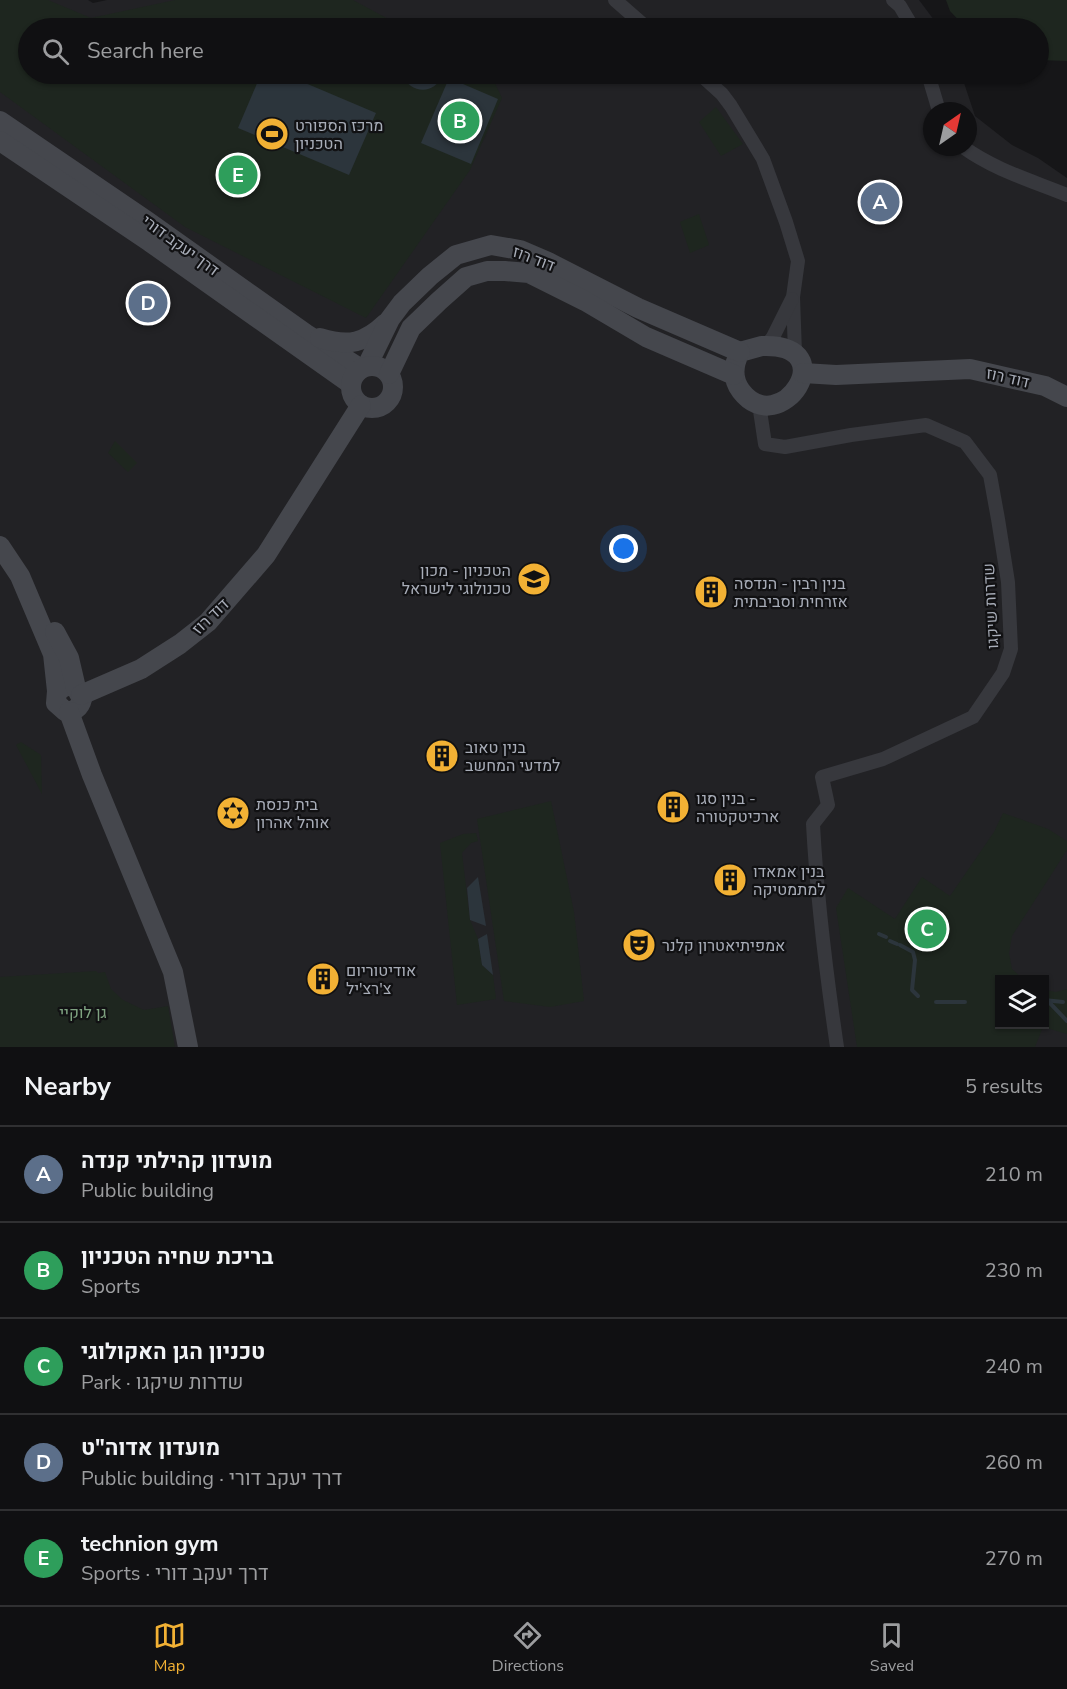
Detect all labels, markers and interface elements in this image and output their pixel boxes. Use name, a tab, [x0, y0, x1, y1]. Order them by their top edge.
search box	[18, 18, 1049, 84]
icon: search	[39, 35, 72, 68]
text: Search here	[87, 36, 204, 66]
pin: B	[440, 98, 480, 144]
north arrow	[923, 102, 977, 156]
place label: מרכז הספורט הטכניון	[295, 115, 383, 155]
sports icon: מרכז הספורט הטכניון	[254, 116, 290, 152]
pin: E	[218, 152, 258, 198]
pin: A	[860, 180, 900, 224]
street label: דרך יעקב דורי	[137, 210, 223, 281]
street label: דוד רוז	[509, 241, 558, 277]
pin: D	[128, 280, 168, 326]
street label: דוד רוז	[984, 362, 1032, 394]
your location	[609, 534, 638, 563]
place label: הטכניון - מכון טכנולוגי לישראל	[402, 560, 511, 600]
school or university icon: הטכניון - מכון טכנולוגי לישראל	[516, 561, 552, 597]
street label: שדרות שיקגו	[978, 562, 1004, 650]
place label: בנין רבין - הנדסה אזרחית וסביבתית	[734, 573, 848, 613]
building icon: בנין רבין - הנדסה אזרחית וסביבתית	[693, 574, 729, 610]
street label: דוד רוז	[187, 594, 234, 640]
place label: בנין טאוב למדעי המחשב	[465, 737, 560, 777]
building icon: בנין טאוב למדעי המחשב	[424, 738, 460, 774]
place label: בנין סגו - ארכיטקטורה	[696, 788, 779, 828]
building icon: בנין סגו - ארכיטקטורה	[655, 789, 691, 825]
place label: בית כנסת אוהל אהרון	[256, 794, 330, 834]
synagogue icon: בית כנסת אוהל אהרון	[215, 795, 251, 831]
place label: בנין אמאדו למתמטיקה	[753, 861, 826, 901]
building icon: בנין אמאדו למתמטיקה	[712, 862, 748, 898]
pin: C	[908, 906, 946, 952]
theatre icon: אמפיתיאטרון קלנר	[621, 927, 657, 963]
place label: אמפיתיאטרון קלנר	[662, 935, 785, 957]
place label: אודיטוריום צ'רצ'יל	[346, 960, 416, 1000]
building icon: אודיטוריום צ'רצ'יל	[305, 961, 341, 997]
map controls	[995, 975, 1049, 1029]
button: layers	[995, 975, 1049, 1029]
park label: גן לוקיי	[59, 1002, 107, 1024]
text: Nearby	[24, 1069, 111, 1104]
text: 5 results	[965, 1073, 1043, 1100]
text: מועדון קהילתי קנדה	[81, 1146, 273, 1176]
text: A	[36, 1161, 51, 1188]
text: 210 m	[985, 1161, 1043, 1188]
text: Public building	[81, 1177, 214, 1204]
text: בריכת שחיה הטכניון	[81, 1242, 273, 1272]
text: B	[37, 1257, 50, 1284]
text: 230 m	[985, 1257, 1043, 1284]
text: Sports	[81, 1273, 140, 1300]
text: טכניון הגן האקולוגי	[81, 1337, 265, 1367]
text: C	[37, 1353, 50, 1380]
text: 240 m	[985, 1353, 1043, 1380]
text: Park · שדרות שיקגו	[81, 1369, 243, 1396]
text: מועדון אדוה"ט	[81, 1433, 220, 1463]
text: D	[36, 1449, 51, 1476]
text: 260 m	[985, 1449, 1043, 1476]
text: Public building · דרך יעקב דורי	[81, 1465, 342, 1492]
text: technion gym	[81, 1529, 219, 1559]
text: E	[38, 1545, 49, 1572]
text: 270 m	[985, 1545, 1043, 1572]
text: Sports · דרך יעקב דורי	[81, 1560, 268, 1587]
tab: Map	[153, 1619, 186, 1677]
tab: Directions	[492, 1619, 564, 1677]
tab: Saved	[870, 1619, 914, 1677]

